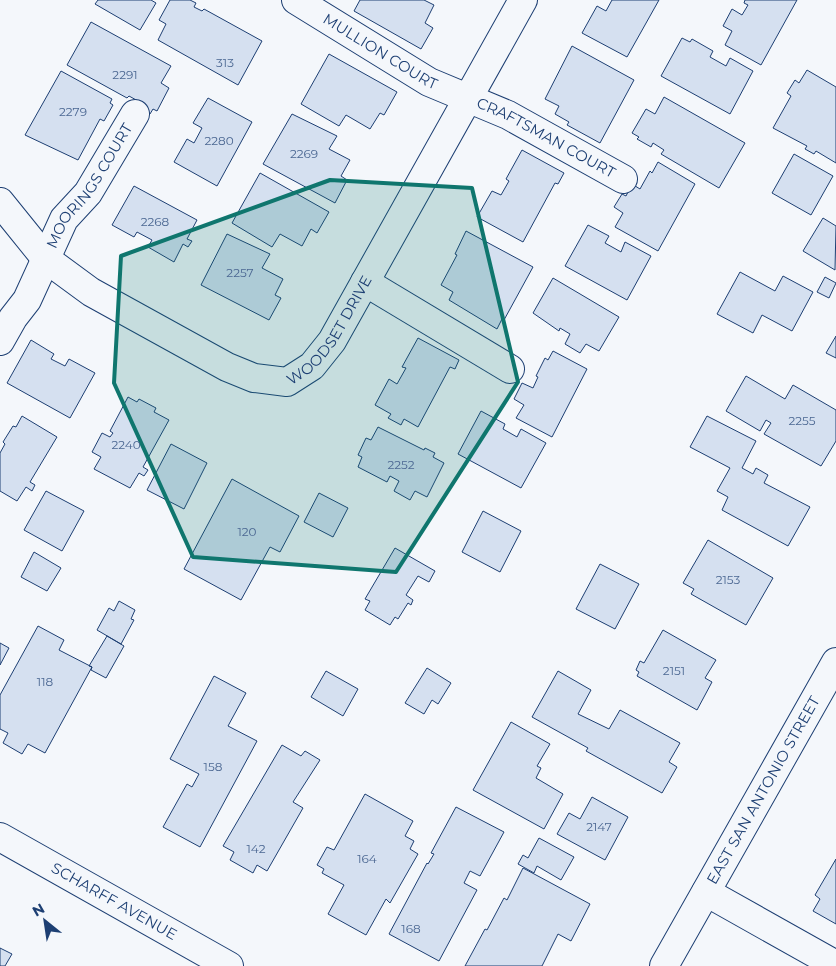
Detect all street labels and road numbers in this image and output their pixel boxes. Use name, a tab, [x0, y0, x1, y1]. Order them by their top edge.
street label: MULLION COURT	[320, 9, 441, 94]
street label: CRAFTSMAN COURT	[474, 93, 619, 182]
street label: MOORINGS COURT	[42, 119, 136, 251]
street label: WOODSET DRIVE	[283, 272, 376, 389]
street label: EAST SAN ANTONIO STREET	[702, 692, 824, 887]
street label: SCHARFF AVENUE	[48, 858, 181, 944]

